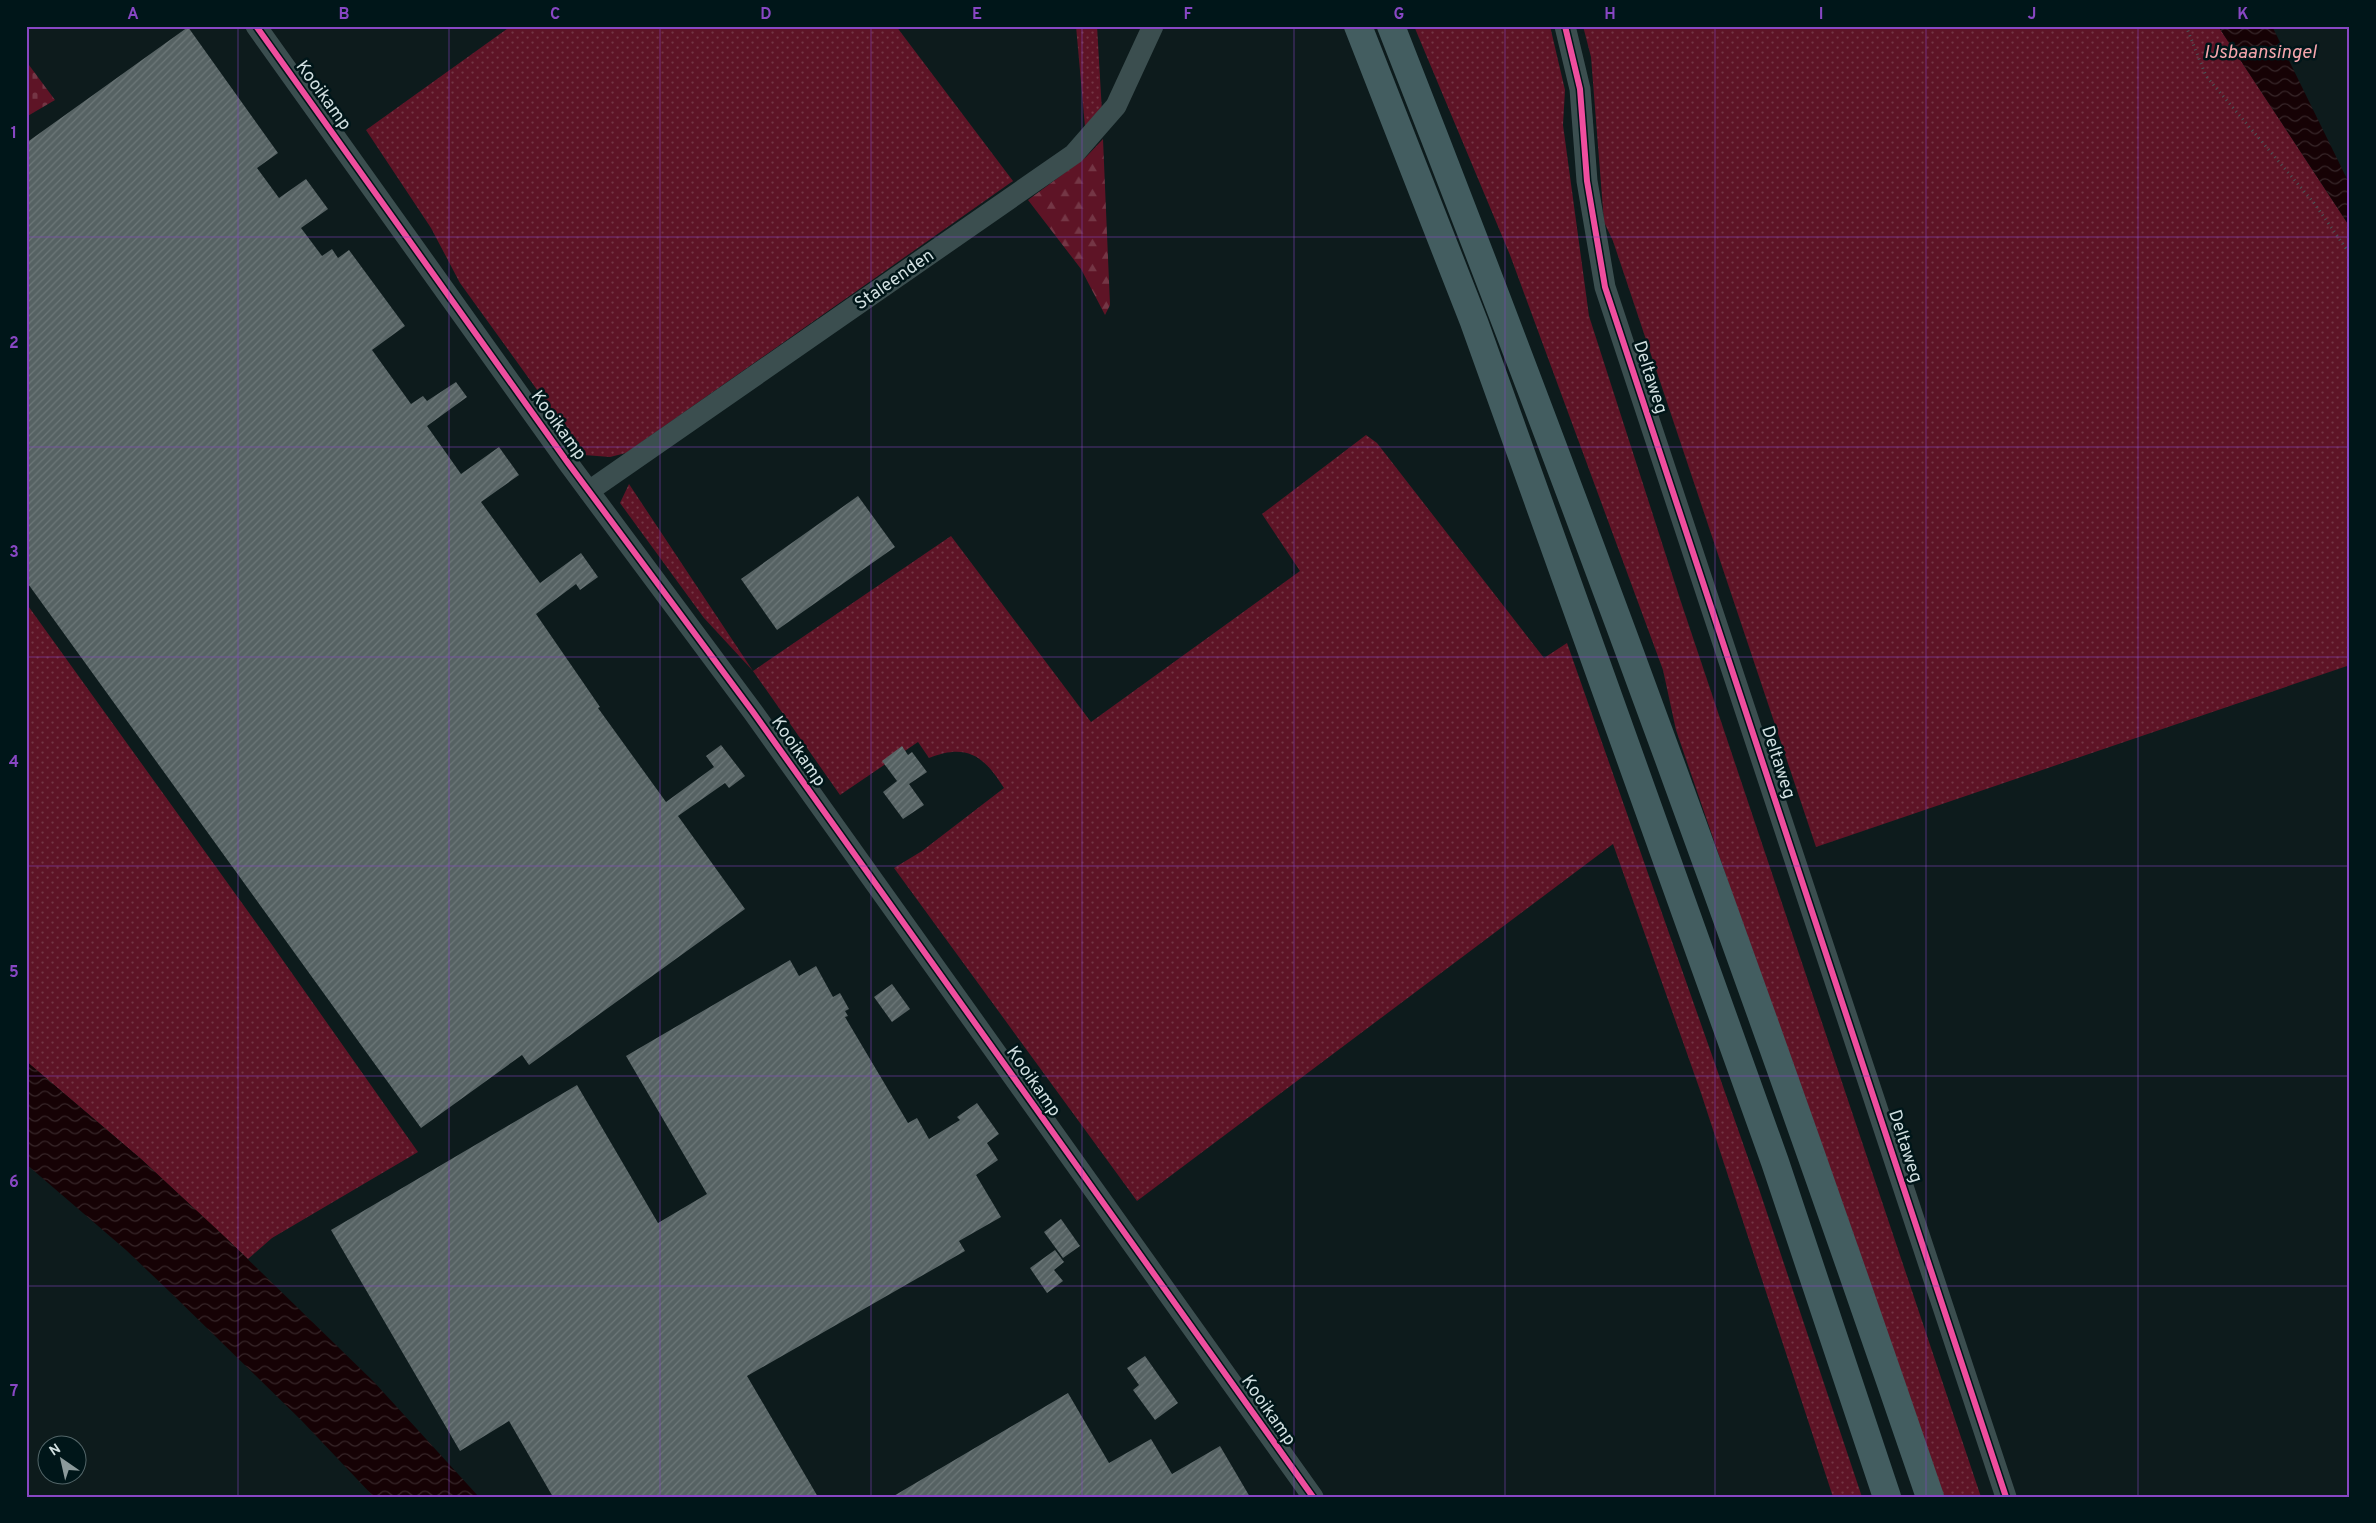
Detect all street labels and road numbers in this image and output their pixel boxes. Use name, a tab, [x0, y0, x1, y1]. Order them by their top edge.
street label: Kooikamp	[290, 56, 356, 135]
street label: Staleenden	[851, 244, 939, 316]
street label: Deltaweg	[1627, 338, 1672, 417]
street label: Kooikamp	[525, 386, 591, 465]
street label: Kooikamp	[765, 712, 830, 792]
street label: Deltaweg	[1755, 723, 1800, 802]
street label: Kooikamp	[1000, 1042, 1065, 1122]
street label: Deltaweg	[1882, 1107, 1927, 1186]
street label: Kooikamp	[1235, 1371, 1300, 1451]

